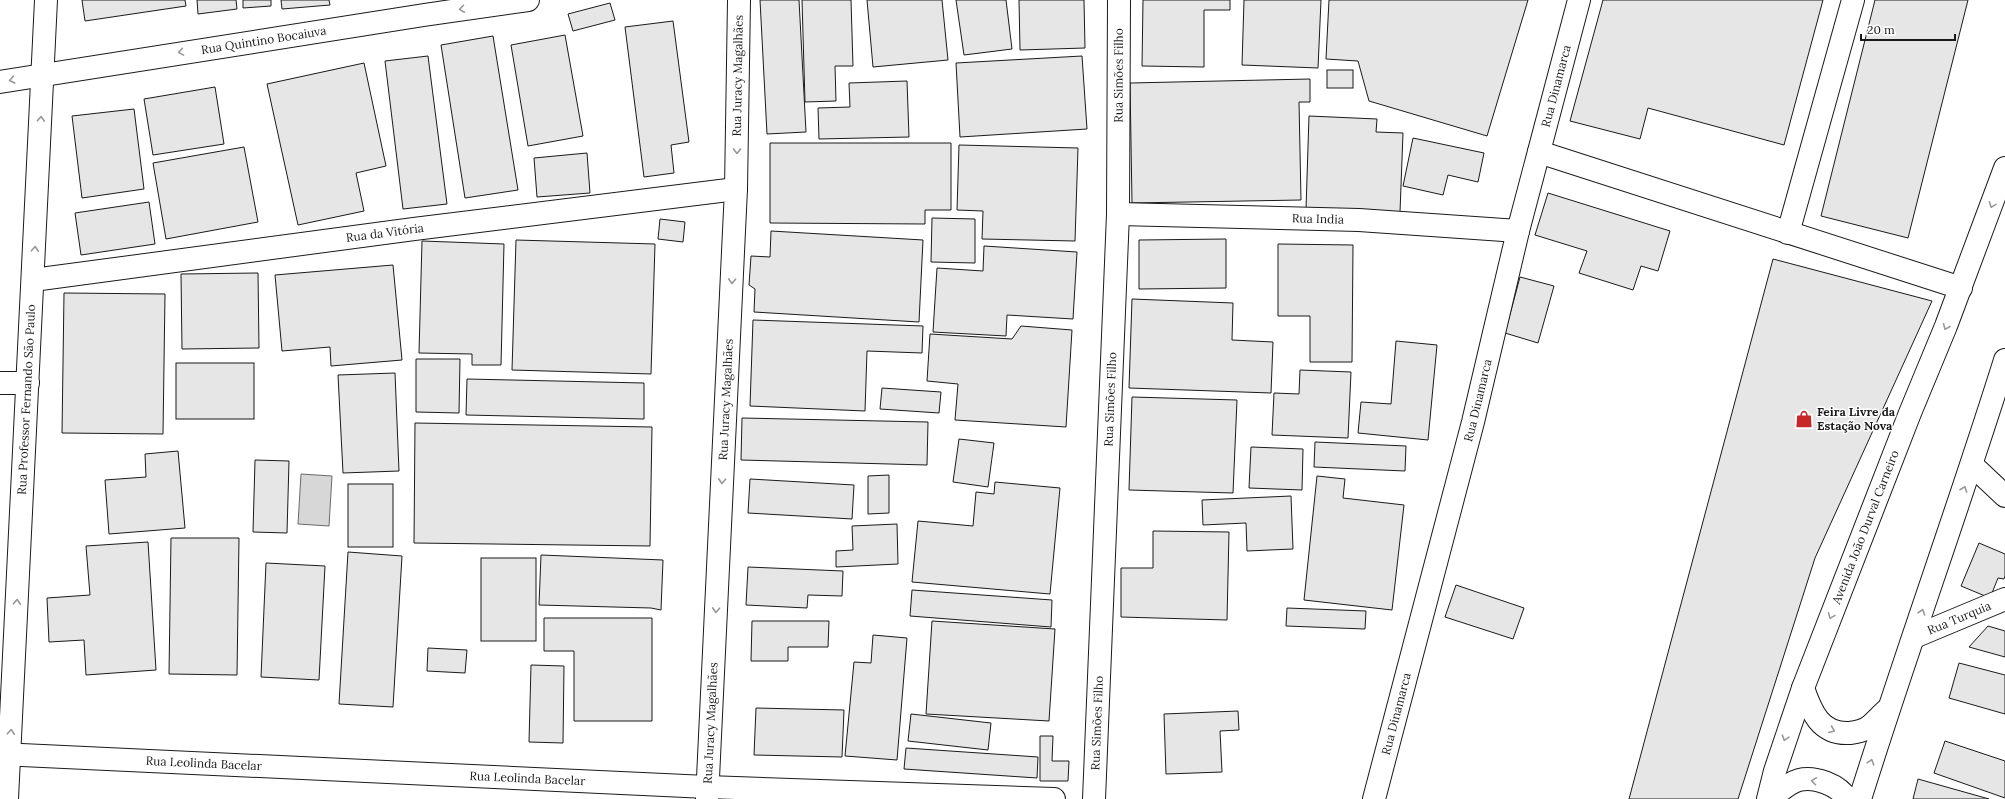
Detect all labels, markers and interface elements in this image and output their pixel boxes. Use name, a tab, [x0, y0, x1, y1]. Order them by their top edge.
one-way arrow	[459, 4, 465, 13]
street label: Rua Juracy Magalhães	[729, 14, 746, 137]
scale bar	[1861, 16, 1955, 42]
text: 20 m	[1867, 22, 1895, 37]
street label: Rua Quintino Bocaiuva	[200, 23, 327, 57]
street label: Rua Simões Filho	[1110, 28, 1126, 123]
street label: Rua Dinamarca	[1538, 43, 1574, 129]
one-way arrow	[178, 47, 184, 56]
one-way arrow	[8, 75, 15, 84]
one-way arrow	[37, 116, 46, 122]
one-way arrow	[733, 148, 741, 154]
one-way arrow	[1989, 202, 1997, 209]
street label: Rua India	[1292, 210, 1344, 227]
street label: Rua da Vitória	[345, 220, 425, 245]
one-way arrow	[30, 246, 39, 252]
one-way arrow	[727, 278, 736, 284]
street label: Rua Professor Fernando São Paulo	[14, 304, 38, 495]
one-way arrow	[1943, 322, 1951, 330]
street label: Rua Juracy Magalhães	[715, 338, 736, 461]
street label: Rua Simões Filho	[1100, 352, 1119, 447]
street label: Rua Dinamarca	[1460, 357, 1495, 443]
place label: Feira Livre da Estação Nova	[1817, 404, 1896, 433]
shop icon: Feira Livre da Estação Nova	[1794, 409, 1814, 429]
street label: Avenida João Durval Carneiro	[1828, 448, 1902, 607]
one-way arrow	[718, 478, 726, 484]
one-way arrow	[1959, 486, 1968, 493]
street label: Rua Turquia	[1925, 598, 1993, 638]
one-way arrow	[13, 599, 22, 605]
one-way arrow	[712, 608, 720, 614]
one-way arrow	[1917, 609, 1926, 616]
one-way arrow	[1827, 613, 1835, 620]
street label: Rua Juracy Magalhães	[700, 661, 721, 784]
street label: Rua Dinamarca	[1378, 671, 1414, 757]
street label: Rua Simões Filho	[1087, 675, 1106, 771]
one-way arrow	[1828, 725, 1835, 733]
one-way arrow	[7, 729, 16, 735]
one-way arrow	[1782, 735, 1790, 742]
street label: Rua Leolinda Bacelar	[145, 753, 263, 773]
one-way arrow	[1867, 758, 1875, 765]
street label: Rua Leolinda Bacelar	[469, 768, 587, 788]
one-way arrow	[1811, 777, 1817, 786]

